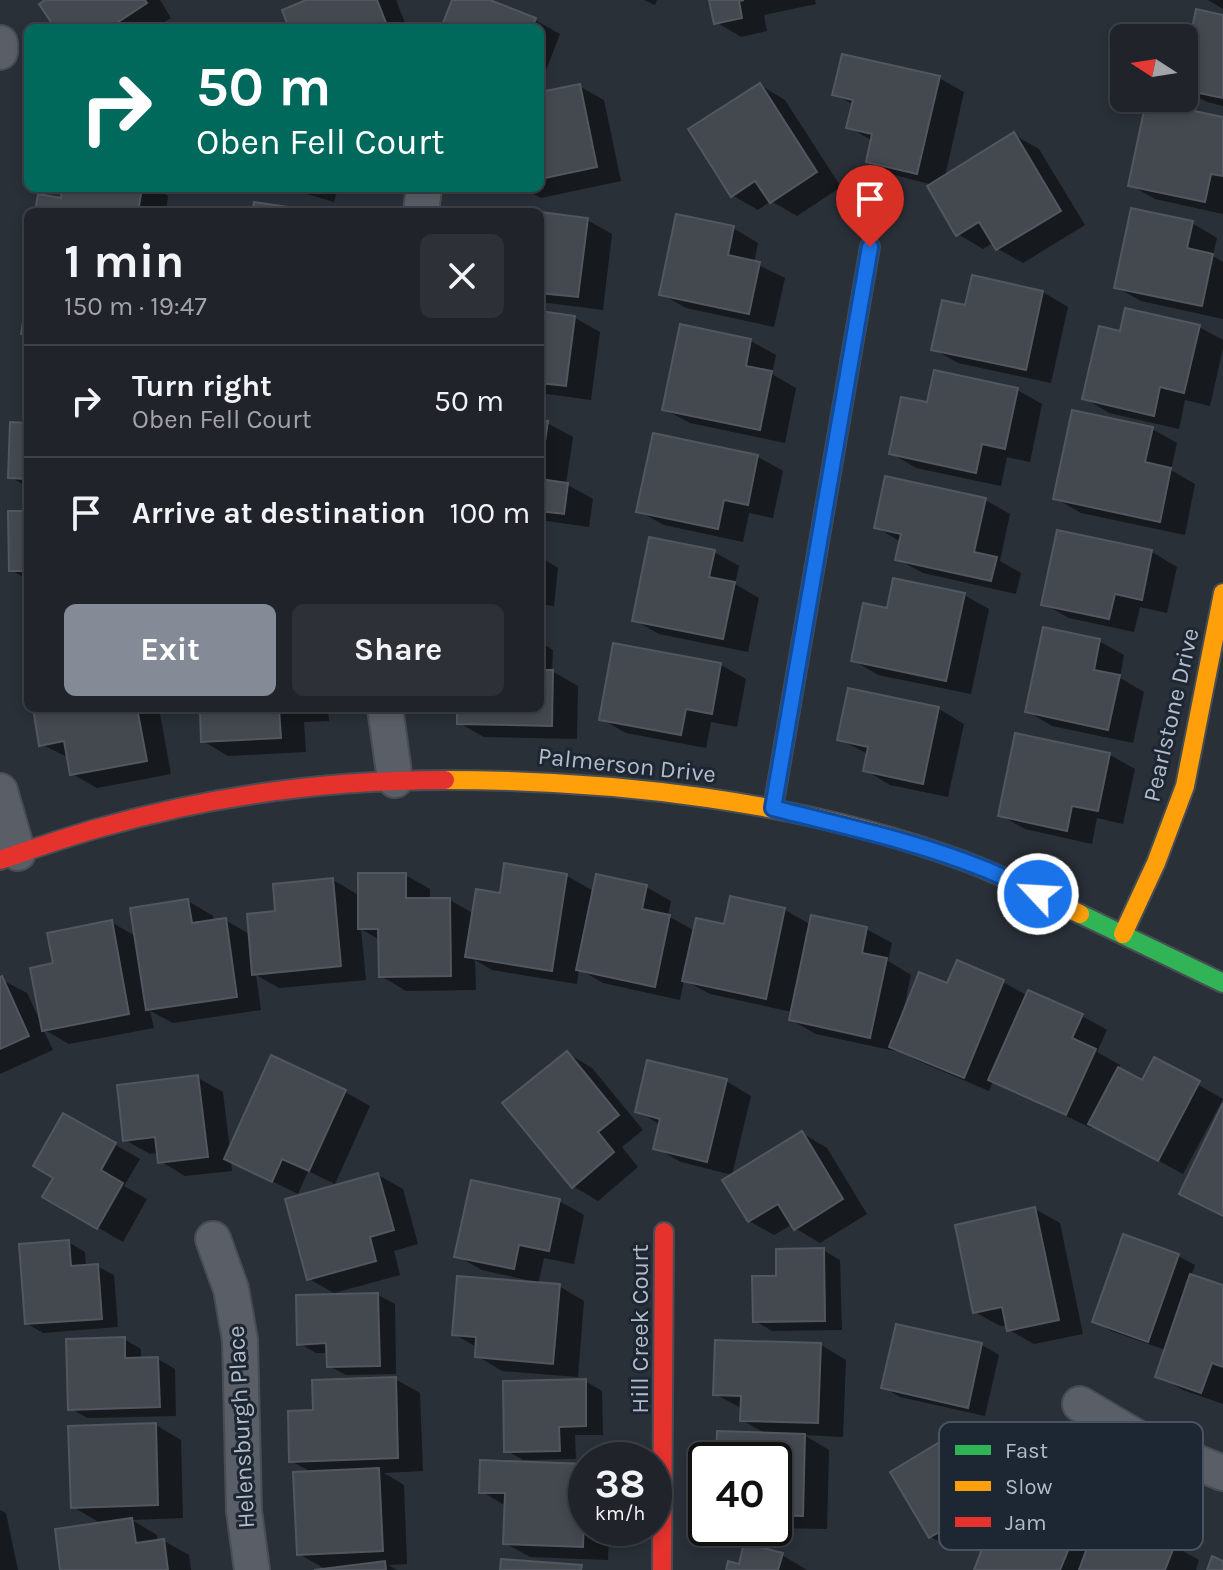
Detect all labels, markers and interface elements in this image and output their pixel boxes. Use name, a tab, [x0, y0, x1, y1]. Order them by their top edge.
north arrow	[1110, 24, 1198, 112]
map controls	[1110, 24, 1198, 112]
text: 50 m	[196, 54, 331, 119]
icon: right	[64, 56, 168, 160]
text: Oben Fell Court	[196, 121, 444, 163]
pin	[836, 165, 904, 247]
icon: arrive	[848, 177, 892, 221]
text: 1 min	[64, 233, 184, 289]
button: close	[420, 234, 504, 318]
text: 150 m · 19:47	[64, 291, 207, 322]
text: Turn right	[132, 368, 272, 404]
icon: right	[64, 379, 108, 423]
text: 50 m	[434, 383, 504, 419]
text: Oben Fell Court	[132, 404, 311, 435]
icon: arrive	[64, 491, 108, 535]
text: Arrive at destination	[132, 495, 426, 531]
text: 100 m	[450, 495, 530, 531]
button: Exit	[64, 604, 276, 696]
button: Share	[292, 604, 504, 696]
street label: Pearlstone Drive	[1137, 625, 1205, 805]
street label: Palmerson Drive	[537, 742, 717, 788]
position arrow	[996, 852, 1080, 936]
street label: Hill Creek Court	[626, 1244, 654, 1414]
street label: Helensburgh Place	[222, 1325, 260, 1529]
legend	[939, 1422, 1203, 1550]
text: Fast	[1005, 1438, 1048, 1464]
speed limit sign: 40	[688, 1442, 792, 1546]
text: 38	[595, 1460, 645, 1507]
text: Slow	[1005, 1474, 1052, 1500]
text: km/h	[595, 1502, 645, 1525]
text: Jam	[1005, 1510, 1047, 1536]

